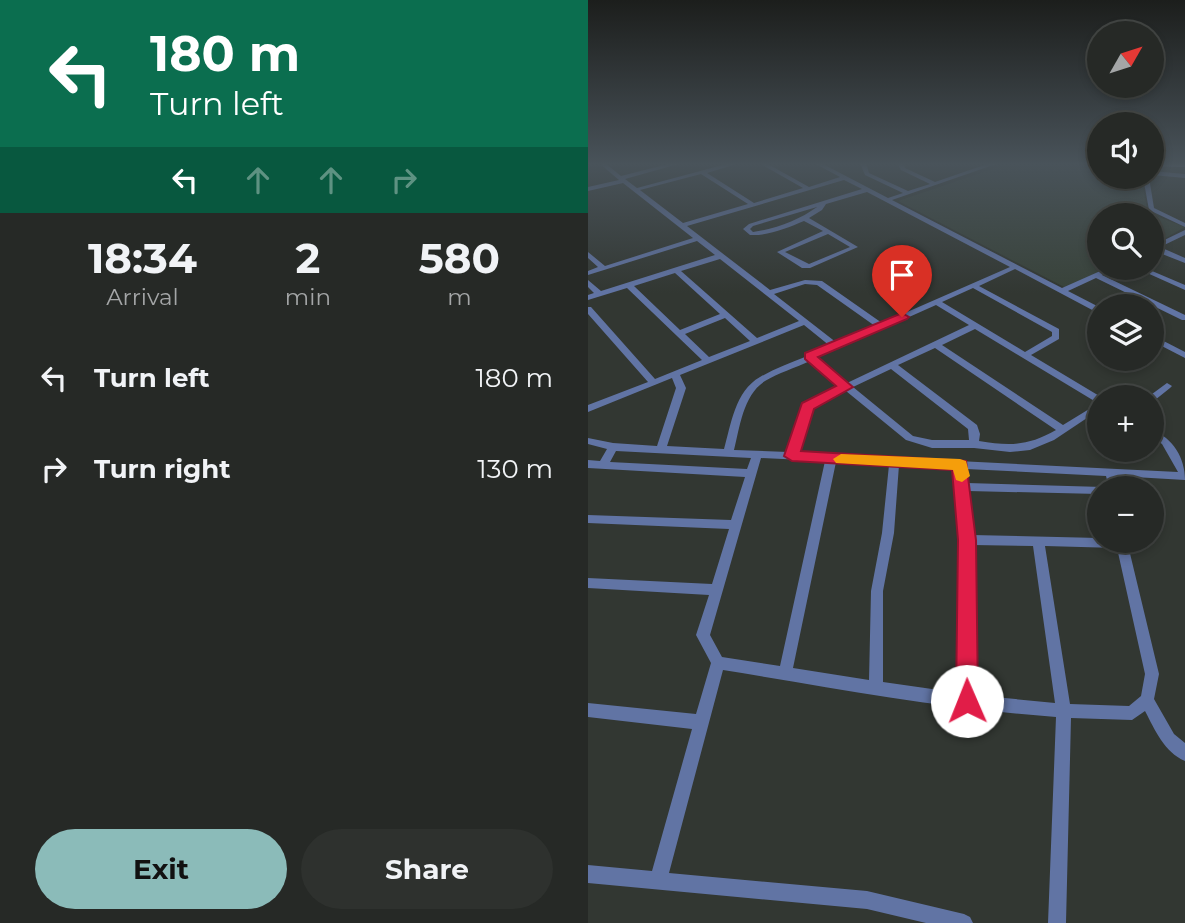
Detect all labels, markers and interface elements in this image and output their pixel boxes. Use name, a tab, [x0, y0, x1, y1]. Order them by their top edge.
north arrow	[1087, 21, 1164, 98]
map controls	[1087, 21, 1164, 553]
text: 180 m	[150, 24, 300, 83]
icon: left	[35, 28, 126, 119]
text: Turn left	[150, 84, 284, 123]
button: sound	[1087, 112, 1164, 189]
icon: left	[166, 161, 204, 199]
icon: ahead	[239, 161, 277, 199]
icon: ahead	[312, 161, 350, 199]
icon: right	[385, 161, 423, 199]
button: search	[1087, 203, 1164, 280]
text: 18:34	[88, 232, 197, 284]
text: 2	[295, 232, 320, 284]
text: 580	[419, 232, 500, 284]
pin	[872, 245, 932, 317]
icon: arrive	[883, 256, 921, 294]
text: Arrival	[106, 283, 179, 311]
text: min	[285, 283, 331, 311]
text: m	[447, 283, 472, 311]
button: layers	[1087, 294, 1164, 371]
icon: left	[35, 359, 73, 397]
text: Turn left	[94, 362, 210, 394]
text: 180 m	[475, 362, 553, 394]
button: +	[1087, 385, 1164, 462]
icon: right	[35, 450, 73, 488]
text: Turn right	[94, 453, 230, 485]
text: 130 m	[477, 453, 553, 485]
button: −	[1087, 476, 1164, 553]
position arrow	[930, 664, 1004, 738]
button: Exit	[35, 829, 287, 909]
button: Share	[301, 829, 553, 909]

